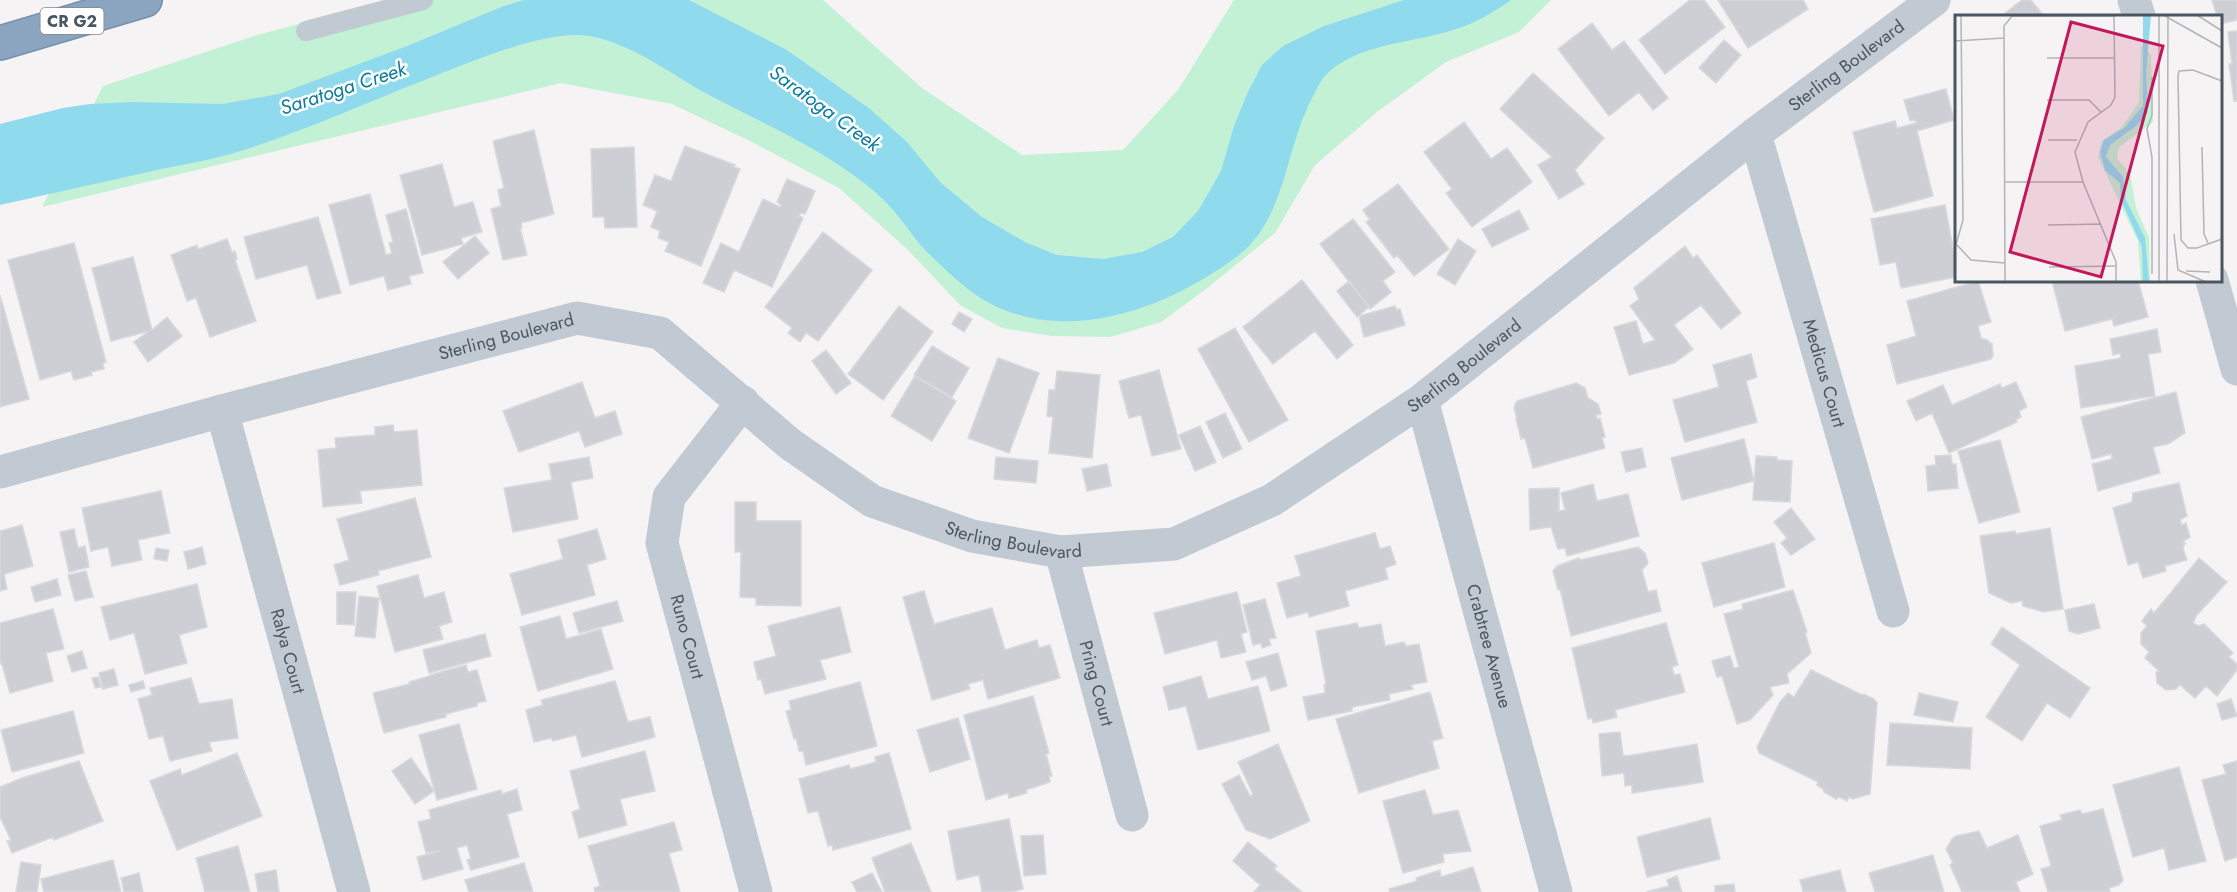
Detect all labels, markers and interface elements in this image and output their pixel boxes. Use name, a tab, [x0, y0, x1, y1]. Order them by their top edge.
road number: CR G2	[40, 8, 104, 34]
street label: Sterling Boulevard	[1783, 14, 1910, 118]
inset map	[1955, 15, 2222, 282]
water label: Saratoga Creek	[276, 54, 411, 123]
water label: Saratoga Creek	[763, 58, 887, 159]
street label: Sterling Boulevard	[436, 306, 577, 367]
street label: Sterling Boulevard	[1402, 313, 1527, 419]
street label: Medicus Court	[1796, 316, 1852, 431]
street label: Sterling Boulevard	[941, 515, 1083, 565]
street label: Crabtree Avenue	[1460, 581, 1518, 711]
street label: Runo Court	[663, 592, 711, 682]
street label: Ralya Court	[264, 606, 312, 697]
street label: Pring Court	[1072, 638, 1121, 730]

